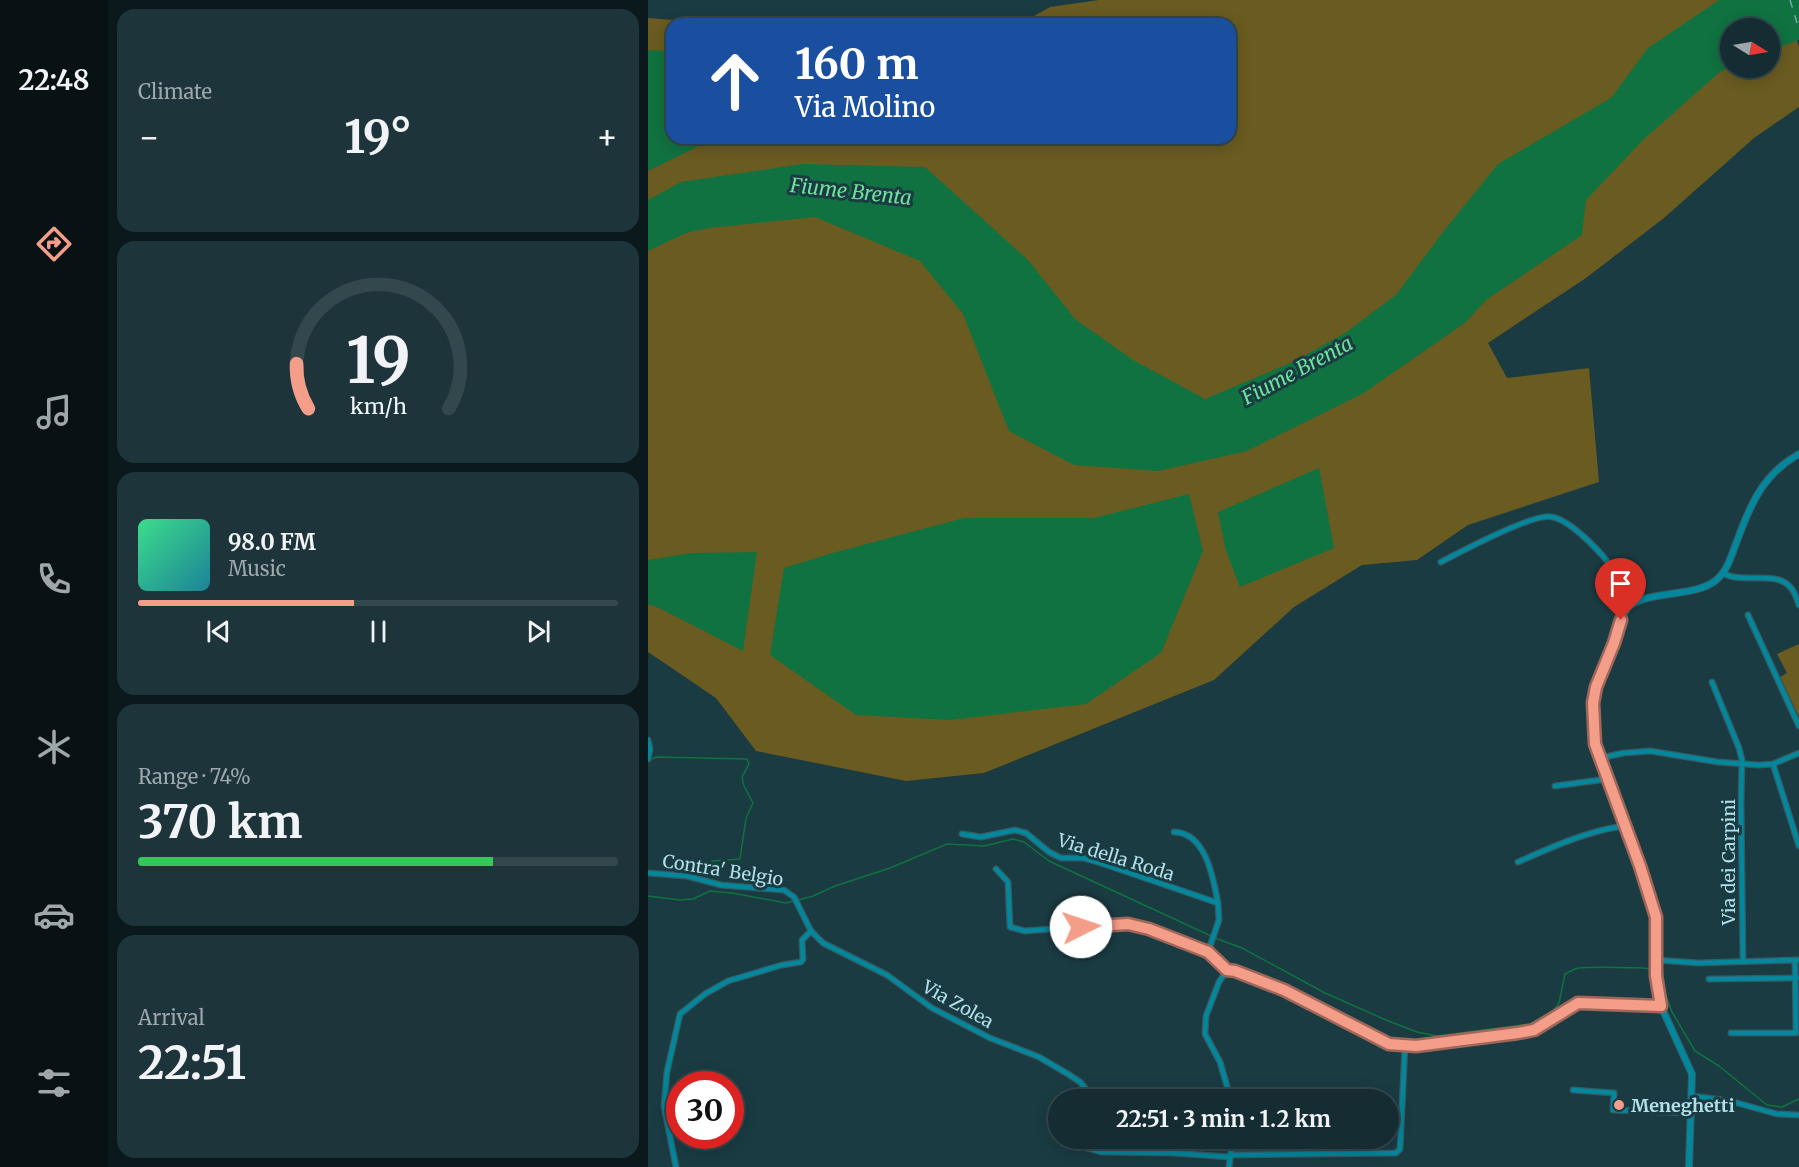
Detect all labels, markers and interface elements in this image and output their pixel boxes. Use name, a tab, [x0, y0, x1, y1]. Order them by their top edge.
north arrow	[1720, 18, 1780, 78]
map controls	[1720, 18, 1780, 78]
text: 160 m	[795, 38, 919, 90]
icon: ahead	[696, 42, 774, 120]
text: 22:48	[19, 63, 89, 97]
text: Climate	[138, 79, 212, 104]
text: Via Molino	[795, 90, 935, 124]
text: 19°	[344, 109, 412, 165]
text: −	[138, 117, 160, 158]
text: +	[596, 117, 618, 158]
water label: Fiume Brenta	[788, 172, 913, 210]
icon: directions	[33, 223, 75, 265]
text: 19	[346, 322, 410, 400]
water label: Fiume Brenta	[1236, 330, 1357, 410]
icon: music	[33, 391, 75, 433]
text: km/h	[350, 393, 406, 420]
text: 98.0 FM	[228, 528, 316, 556]
text: Music	[228, 556, 286, 581]
icon: phone	[33, 558, 75, 600]
pin	[1595, 558, 1646, 620]
icon: arrive	[1604, 567, 1637, 600]
icon: previous	[202, 615, 235, 648]
icon: pause	[362, 615, 395, 648]
icon: next	[522, 615, 555, 648]
icon: climate	[33, 726, 75, 768]
text: Range · 74%	[138, 764, 251, 789]
text: 370 km	[138, 794, 302, 850]
street label: Via dei Carpini	[1717, 799, 1740, 926]
street label: Via della Roda	[1054, 828, 1178, 886]
street label: Contra' Belgio	[661, 849, 785, 891]
icon: car	[33, 894, 75, 936]
position arrow	[1049, 895, 1113, 959]
street label: Via Zolea	[917, 974, 998, 1033]
text: Arrival	[138, 1005, 205, 1030]
text: 22:51	[138, 1035, 246, 1091]
icon: filters	[33, 1062, 75, 1104]
speed limit sign: 30	[666, 1071, 744, 1149]
place label: Meneghetti	[1631, 1094, 1735, 1117]
marker: Meneghetti	[1612, 1098, 1626, 1112]
text: 22:51 · 3 min · 1.2 km	[1116, 1105, 1331, 1133]

